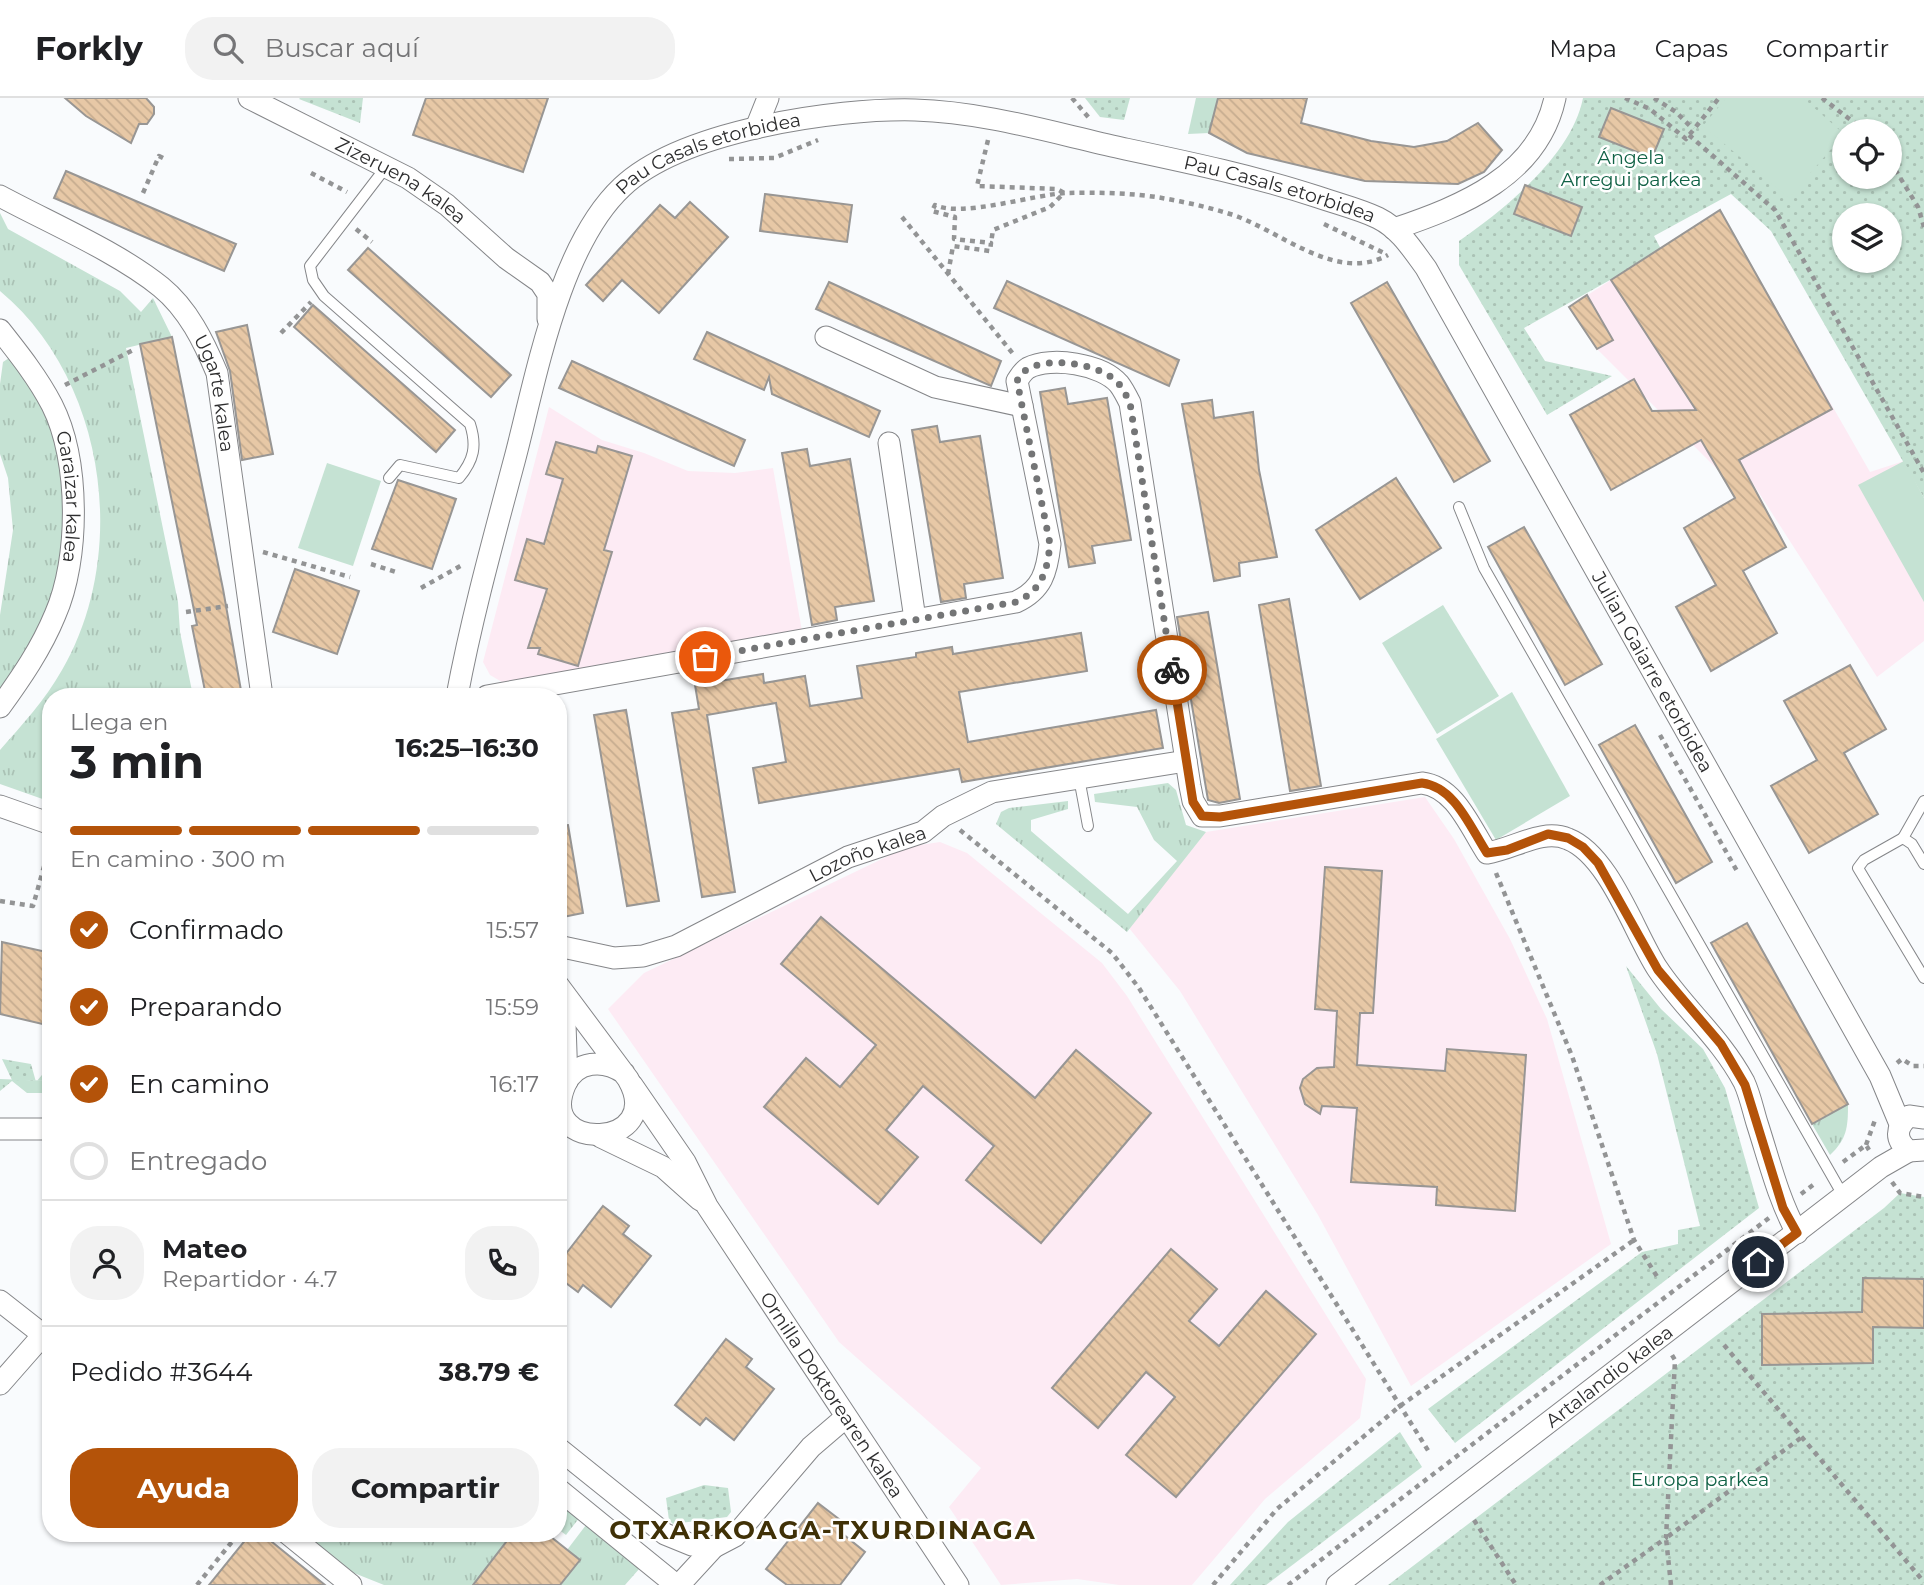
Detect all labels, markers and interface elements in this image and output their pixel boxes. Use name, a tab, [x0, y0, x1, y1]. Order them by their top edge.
search box	[185, 17, 675, 80]
text: Forkly	[35, 28, 143, 68]
icon: search	[209, 29, 247, 67]
text: Buscar aquí	[265, 32, 419, 64]
text: Mapa	[1549, 34, 1617, 63]
text: Capas	[1655, 34, 1728, 63]
text: Compartir	[1766, 34, 1889, 63]
street label: Pau Casals etorbidea	[611, 108, 802, 199]
map controls	[1832, 119, 1902, 273]
button: locate	[1832, 119, 1902, 189]
street label: Zizeruena kalea	[331, 132, 471, 229]
park label: Ángela Arregui parkea	[1561, 146, 1701, 191]
street label: Pau Casals etorbidea	[1182, 151, 1379, 228]
button: layers	[1832, 203, 1902, 273]
street label: Ugarte kalea	[189, 331, 239, 453]
street label: Garaizar kalea	[51, 428, 84, 564]
street label: Julian Gaiarre etorbidea	[1586, 567, 1718, 776]
pin	[675, 627, 735, 687]
courier	[1137, 635, 1207, 705]
icon: bag	[686, 638, 724, 676]
icon: bike	[1153, 651, 1191, 689]
text: Llega en	[70, 708, 168, 736]
text: 16:25–16:30	[396, 732, 539, 764]
text: 3 min	[70, 733, 204, 790]
street label: Lozoño kalea	[805, 821, 929, 887]
text: En camino · 300 m	[70, 845, 286, 873]
icon: check	[70, 911, 108, 949]
text: Confirmado	[129, 914, 284, 946]
text: 15:57	[487, 916, 539, 944]
icon: check	[70, 988, 108, 1026]
text: Preparando	[129, 991, 282, 1023]
text: 15:59	[486, 993, 539, 1021]
icon: check	[70, 1065, 108, 1103]
text: En camino	[129, 1068, 269, 1100]
text: 16:17	[490, 1070, 539, 1098]
text: Entregado	[129, 1145, 267, 1177]
button: person	[70, 1226, 144, 1300]
button: phone	[465, 1226, 539, 1300]
pin	[1728, 1232, 1788, 1292]
text: Mateo	[162, 1233, 247, 1265]
icon: home	[1739, 1243, 1777, 1281]
text: Repartidor · 4.7	[162, 1265, 338, 1293]
street label: Ornilla Doktorearen kalea	[755, 1287, 908, 1502]
street label: Artalandio kalea	[1541, 1320, 1677, 1432]
text: Pedido #3644	[70, 1356, 252, 1388]
text: 38.79 €	[439, 1356, 539, 1388]
button: Ayuda	[70, 1448, 298, 1528]
button: Compartir	[312, 1448, 539, 1528]
park label: Europa parkea	[1631, 1468, 1769, 1491]
district label: OTXARKOAGA-TXURDINAGA	[609, 1514, 1037, 1546]

